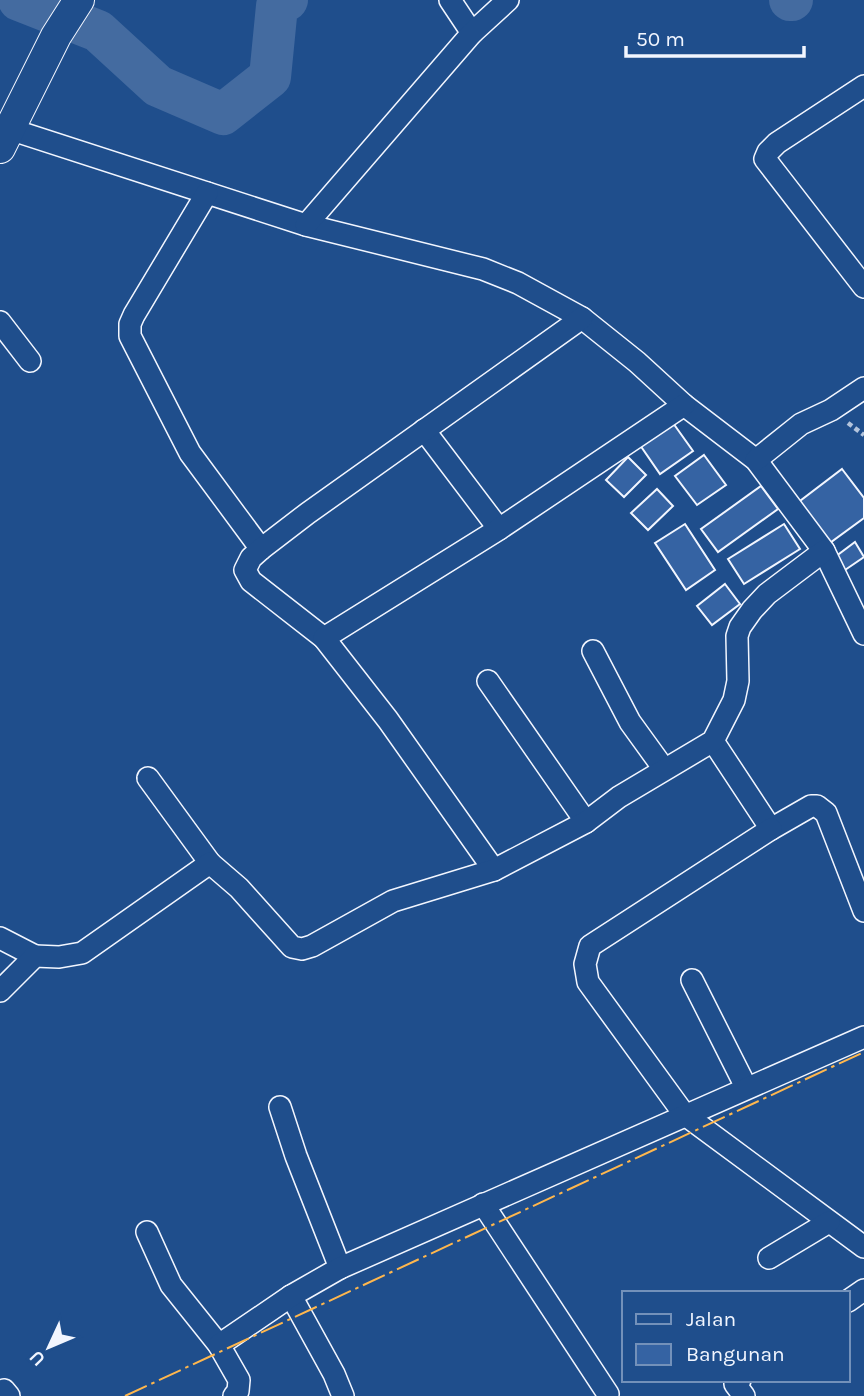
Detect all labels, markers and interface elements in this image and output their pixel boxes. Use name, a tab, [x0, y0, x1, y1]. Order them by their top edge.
scale bar	[626, 14, 804, 58]
text: 50 m	[636, 27, 685, 51]
legend	[622, 1291, 850, 1382]
text: Jalan	[686, 1307, 736, 1331]
north arrow	[14, 1312, 84, 1382]
text: Bangunan	[686, 1342, 785, 1366]
text: U	[25, 1346, 50, 1370]

